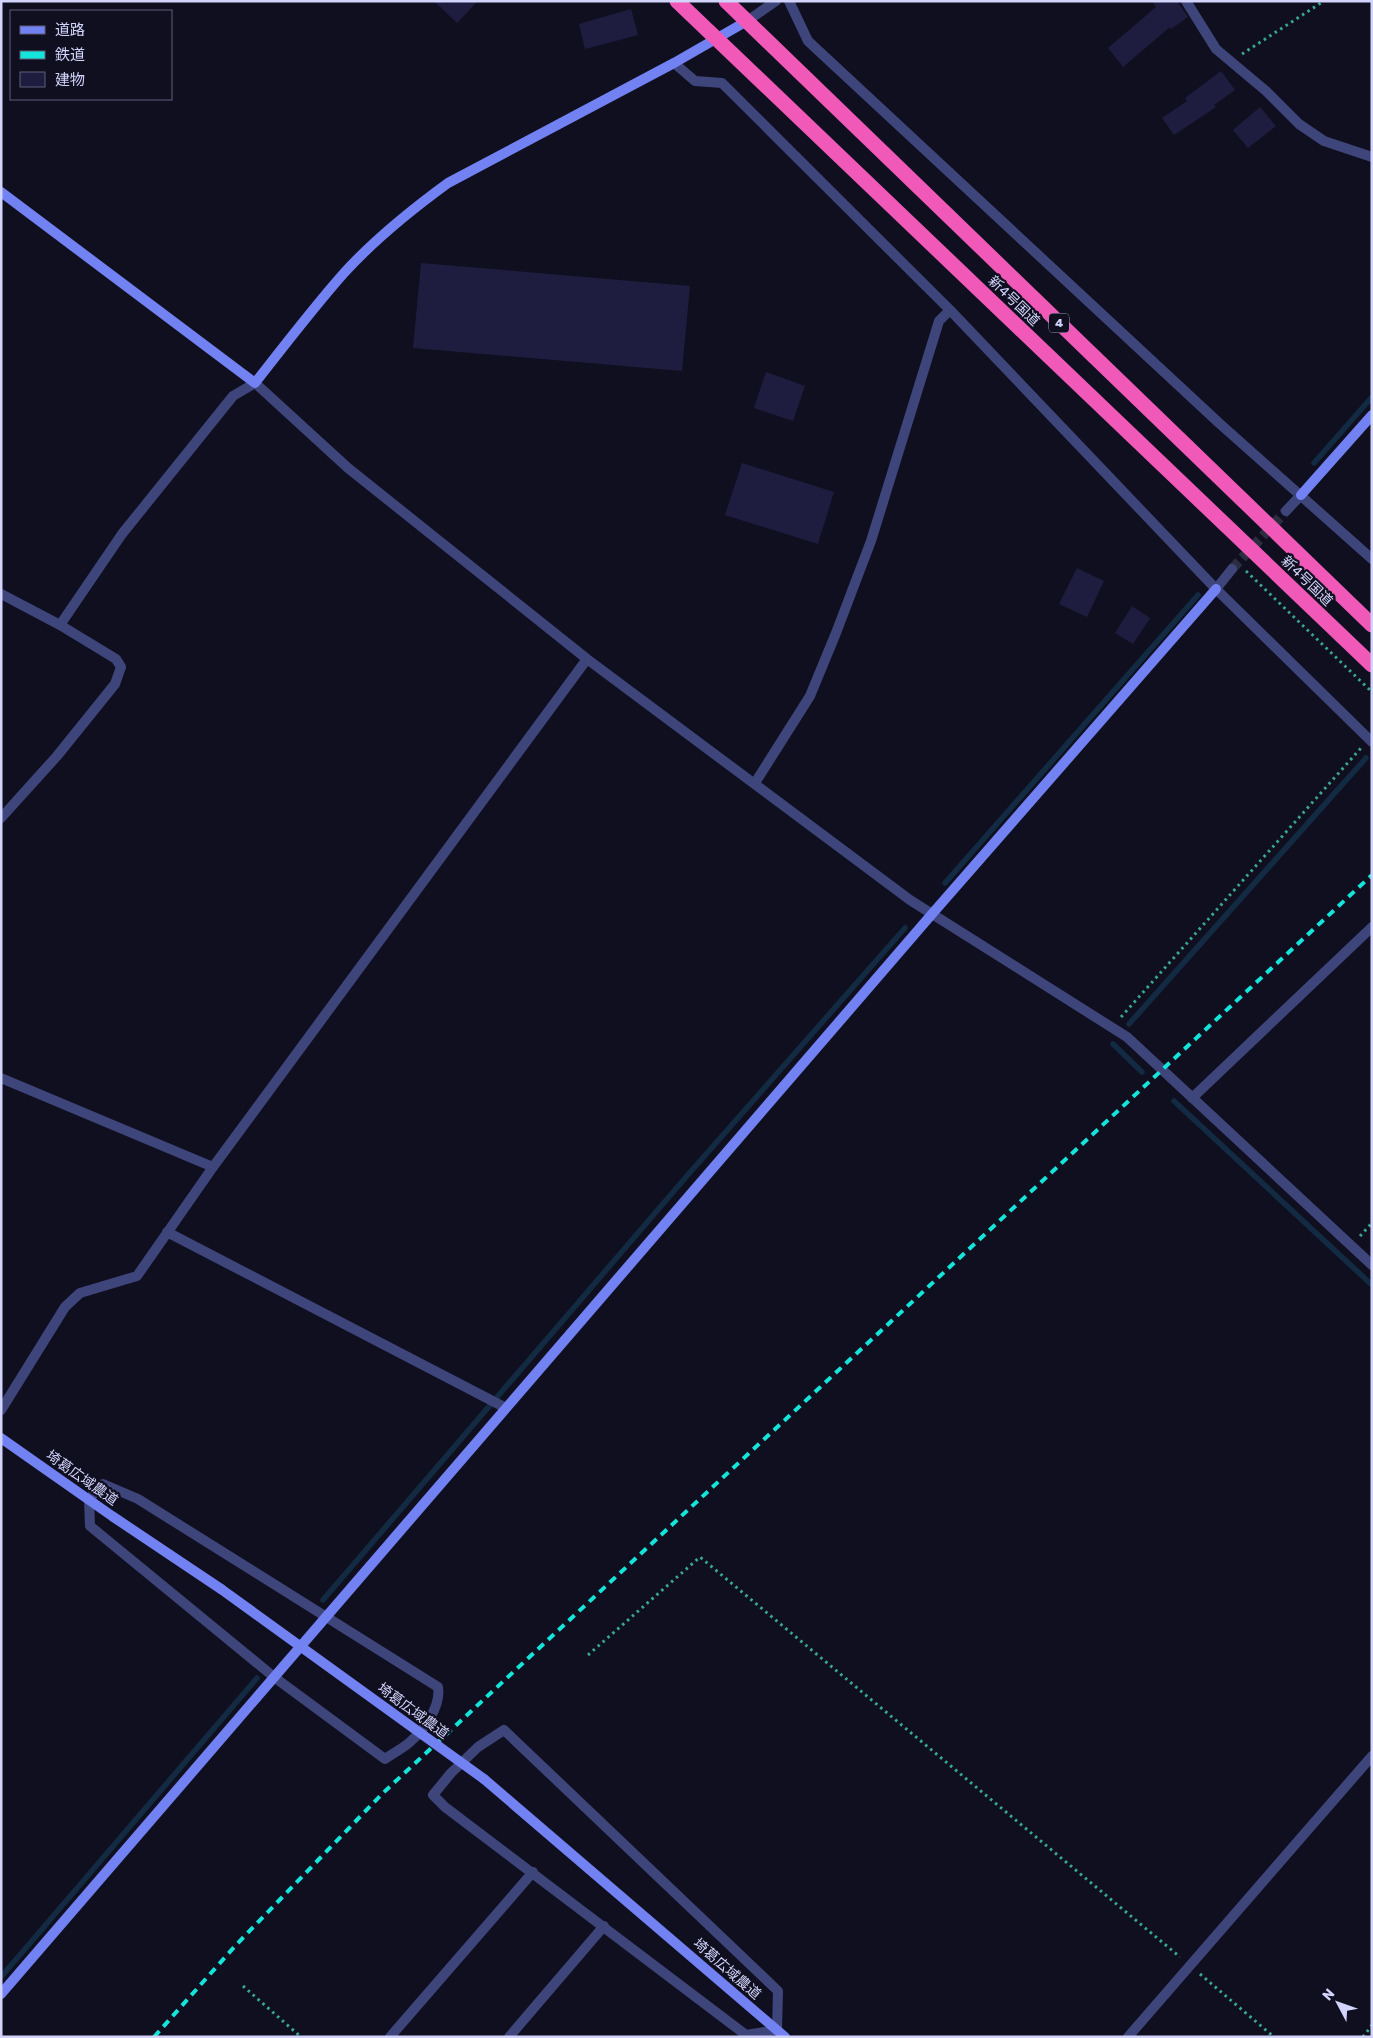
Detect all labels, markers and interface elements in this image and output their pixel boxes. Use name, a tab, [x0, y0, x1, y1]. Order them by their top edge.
legend	[10, 10, 172, 100]
text: 道路	[55, 21, 85, 39]
text: 鉄道	[55, 46, 85, 64]
text: 建物	[55, 71, 85, 89]
street label: 新4号国道	[985, 272, 1043, 330]
road number: 4	[1049, 314, 1069, 332]
street label: 新4号国道	[1278, 552, 1336, 610]
street label: 埼葛広域農道	[43, 1447, 121, 1509]
street label: 埼葛広域農道	[374, 1679, 452, 1743]
street label: 埼葛広域農道	[690, 1935, 764, 2003]
north arrow	[1313, 1978, 1363, 2028]
text: N	[1319, 1985, 1338, 2004]

